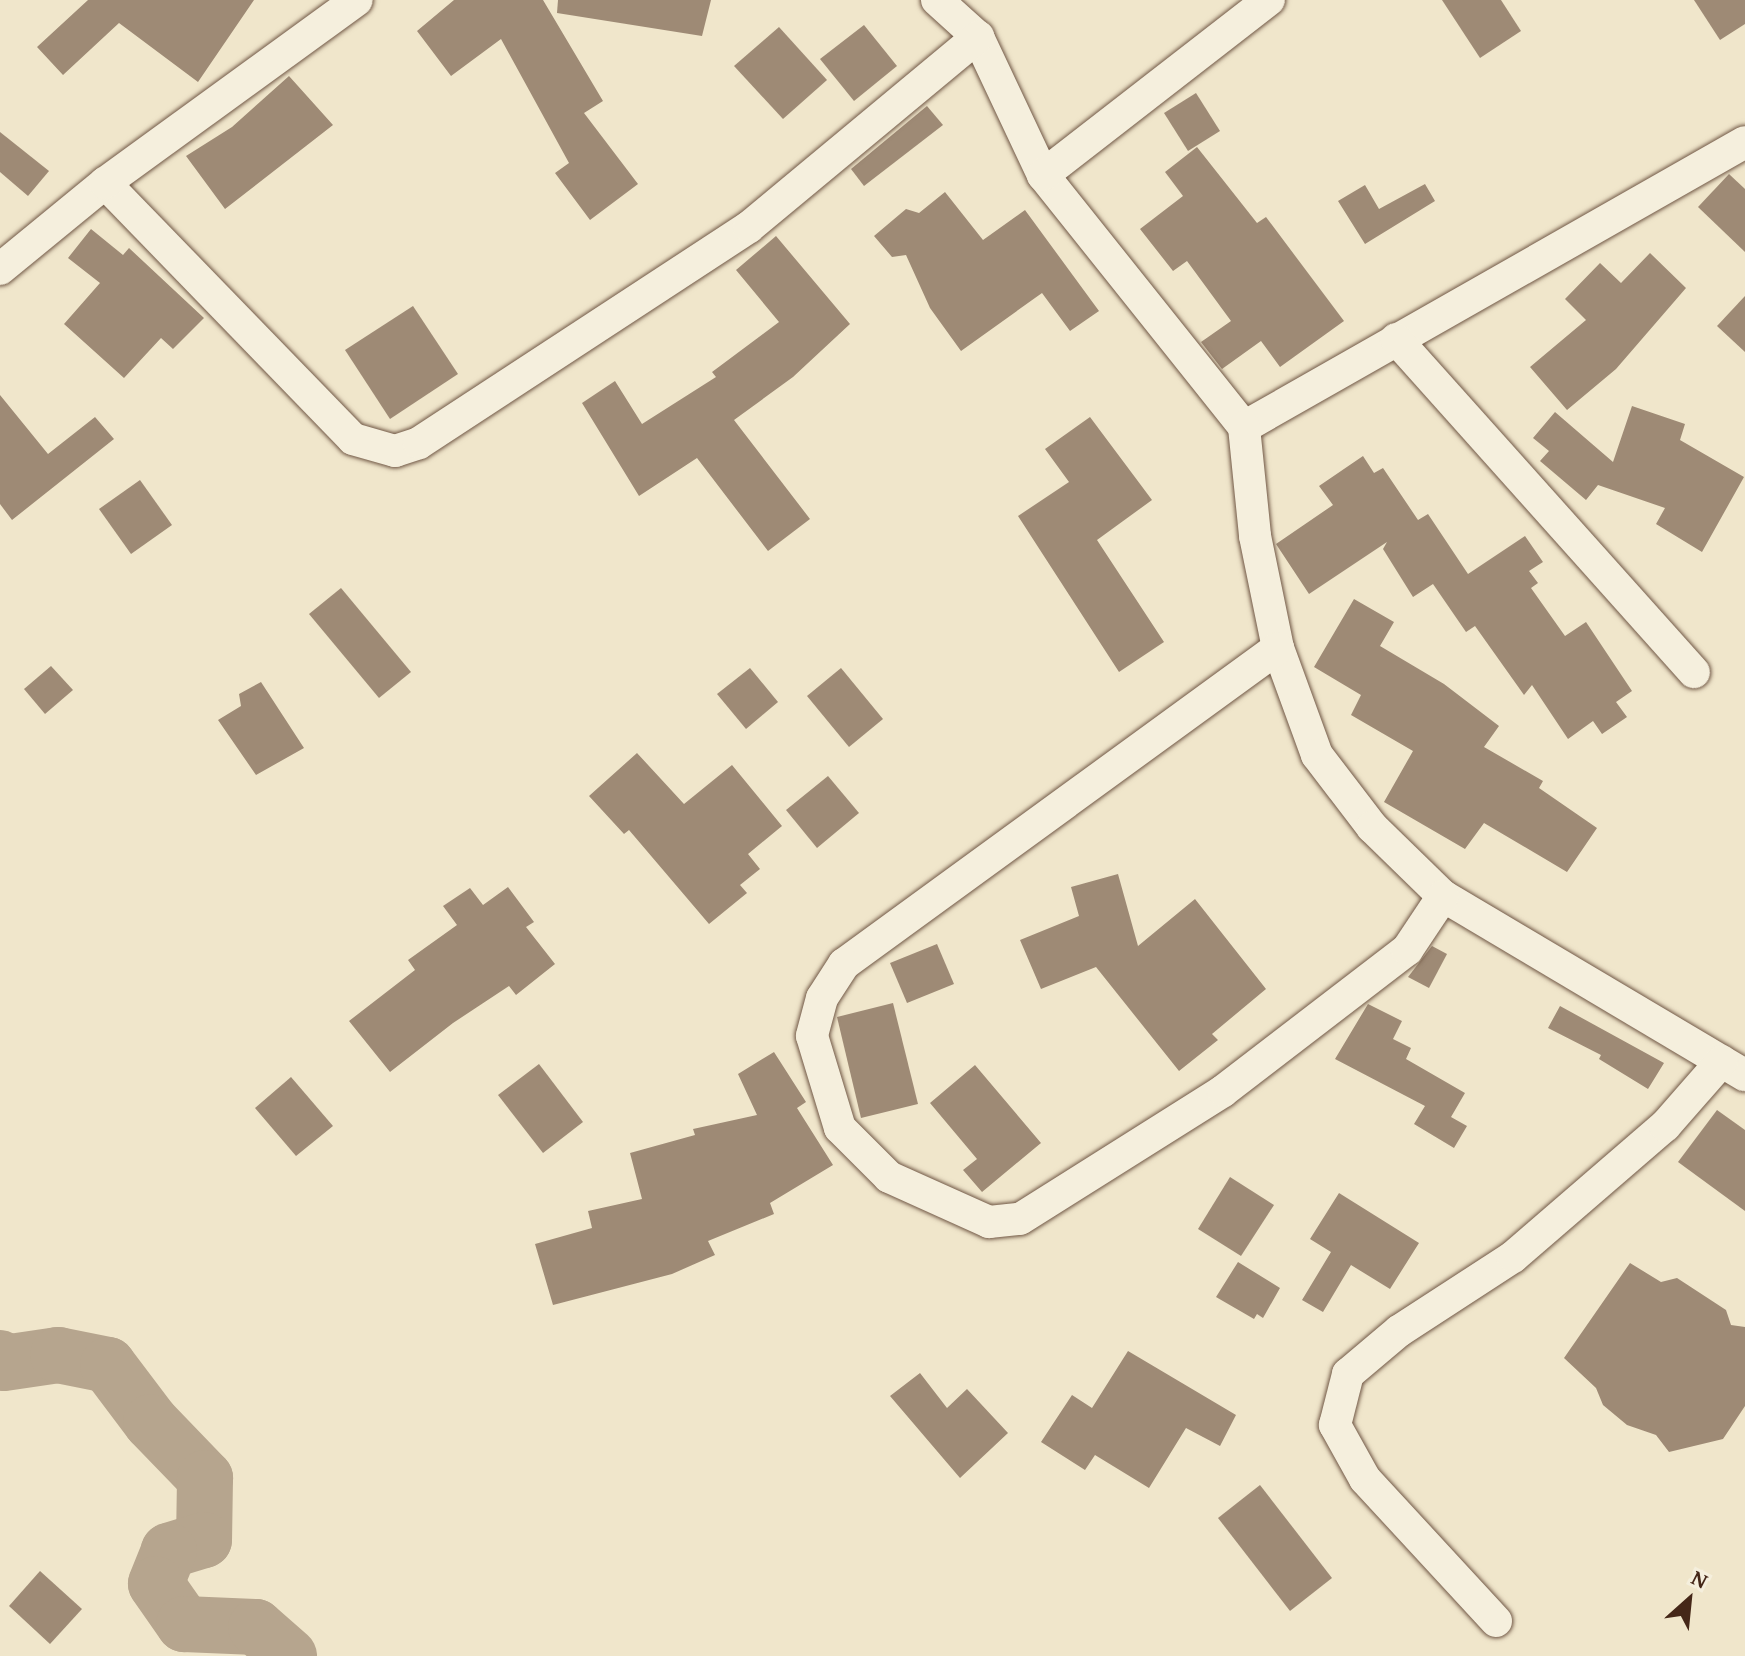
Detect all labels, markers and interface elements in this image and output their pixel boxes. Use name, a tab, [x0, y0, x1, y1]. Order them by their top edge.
north arrow	[1649, 1560, 1729, 1640]
text: N	[1686, 1561, 1714, 1596]

